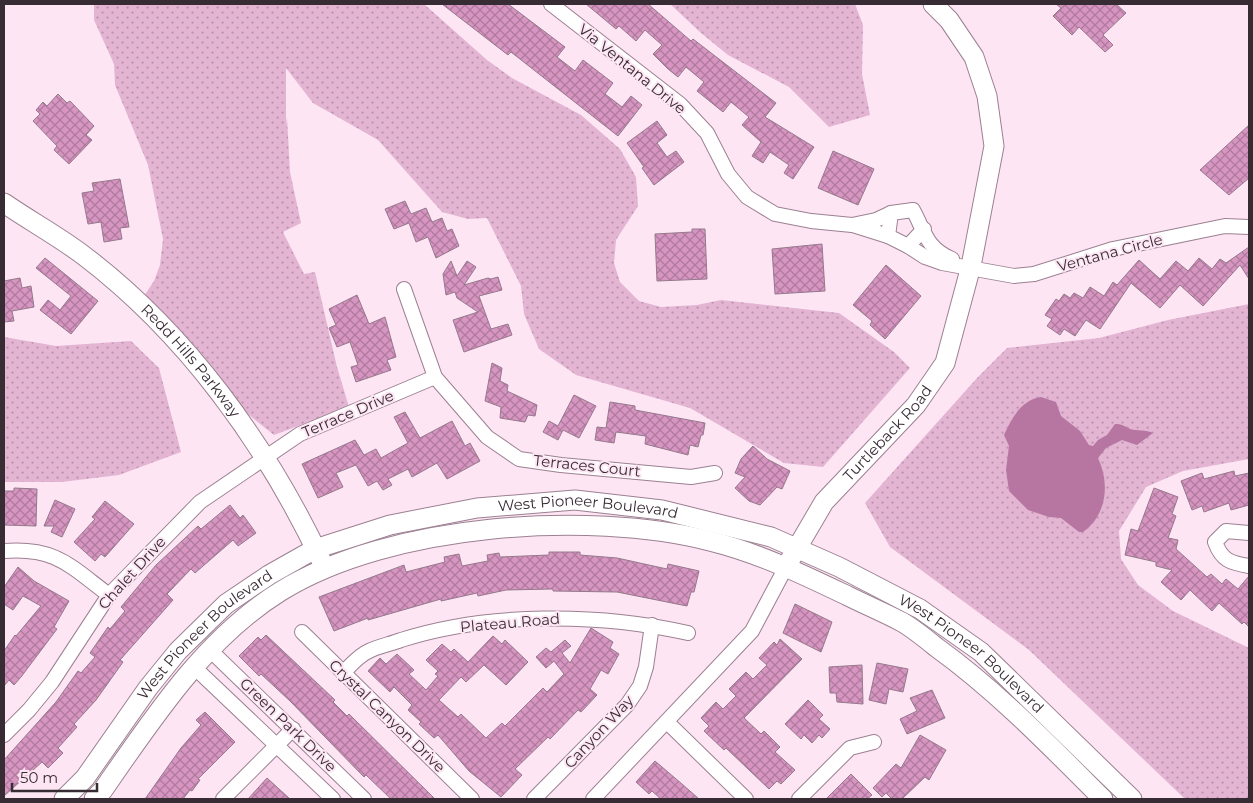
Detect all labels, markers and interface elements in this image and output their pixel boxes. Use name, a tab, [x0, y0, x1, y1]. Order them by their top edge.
street label: Via Ventana Drive	[575, 19, 690, 118]
street label: Ventana Circle	[1055, 229, 1165, 276]
street label: Redd Hills Parkway	[137, 300, 245, 422]
street label: Turtleback Road	[839, 381, 936, 485]
street label: Terrace Drive	[299, 386, 396, 441]
street label: Terraces Court	[532, 450, 642, 481]
street label: West Pioneer Boulevard	[497, 490, 680, 523]
street label: Chalet Drive	[94, 532, 169, 613]
street label: West Pioneer Boulevard	[133, 565, 276, 703]
street label: West Pioneer Boulevard	[896, 590, 1048, 717]
street label: Plateau Road	[459, 609, 561, 636]
street label: Crystal Canyon Drive	[325, 655, 449, 776]
street label: Green Park Drive	[236, 674, 341, 776]
street label: Canyon Way	[560, 690, 638, 772]
scale bar	[12, 760, 98, 792]
text: 50 m	[20, 768, 58, 787]

